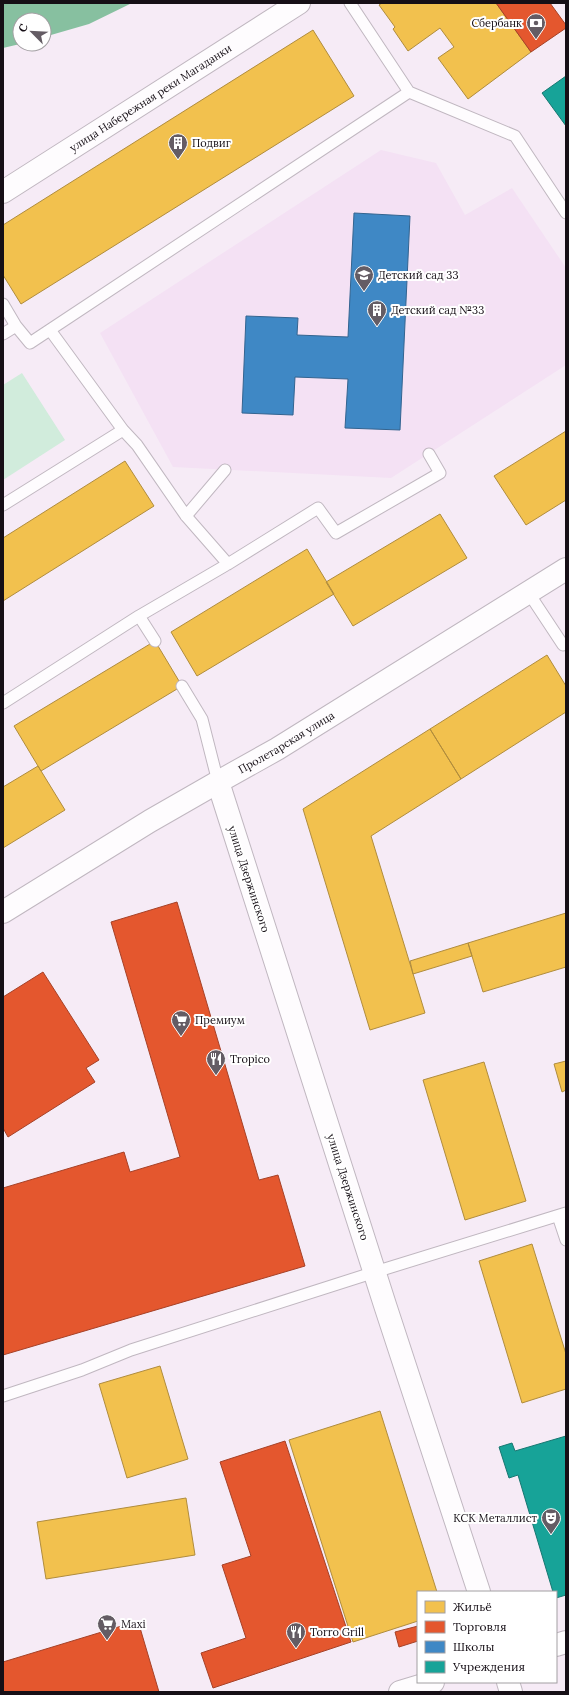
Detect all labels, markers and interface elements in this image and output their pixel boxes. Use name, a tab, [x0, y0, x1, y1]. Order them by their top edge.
north arrow	[12, 12, 52, 52]
bank icon: Сбербанк	[525, 12, 547, 40]
place label: Сбербанк	[471, 16, 522, 30]
text: С	[15, 21, 31, 34]
street label: улица Набережная реки Магаданки	[67, 41, 234, 155]
building icon: Подвиг	[167, 132, 189, 160]
place label: Подвиг	[192, 136, 231, 150]
school or university icon: Детский сад 33	[353, 264, 375, 292]
place label: Детский сад 33	[378, 268, 459, 282]
building icon: Детский сад №33	[366, 299, 388, 327]
place label: Детский сад №33	[391, 303, 484, 317]
street label: Пролетарская улица	[236, 708, 337, 776]
street label: улица Дзержинского	[225, 824, 273, 934]
supermarket icon: Премиум	[170, 1009, 192, 1037]
place label: Премиум	[195, 1013, 245, 1027]
restaurant icon: Tropico	[205, 1048, 227, 1076]
place label: Tropico	[230, 1052, 270, 1066]
street label: улица Дзержинского	[324, 1132, 372, 1242]
theatre icon: КСК Металлист	[540, 1507, 562, 1535]
place label: КСК Металлист	[453, 1511, 538, 1525]
legend	[417, 1591, 557, 1683]
text: Жильё	[453, 1599, 492, 1614]
supermarket icon: Maxi	[96, 1613, 118, 1641]
place label: Maxi	[121, 1617, 146, 1631]
text: Торговля	[453, 1619, 506, 1634]
restaurant icon: Torro Grill	[285, 1621, 307, 1649]
place label: Torro Grill	[310, 1625, 364, 1639]
text: Школы	[453, 1639, 494, 1654]
text: Учреждения	[452, 1659, 525, 1674]

